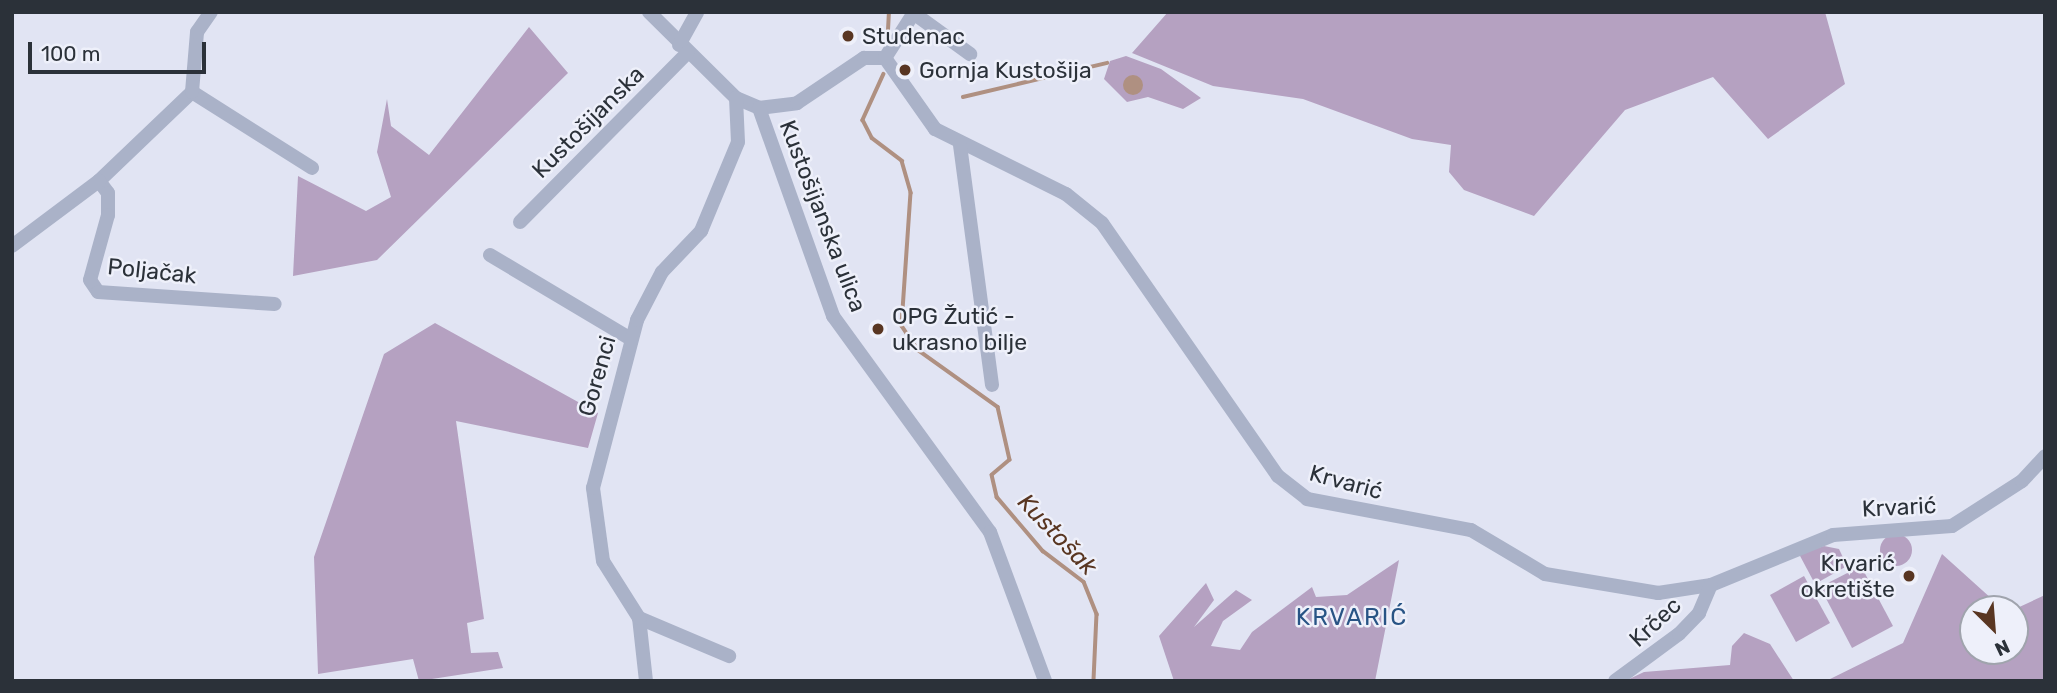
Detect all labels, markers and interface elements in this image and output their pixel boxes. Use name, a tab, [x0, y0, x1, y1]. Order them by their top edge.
place label: Studenac	[862, 22, 965, 50]
scale bar	[32, 28, 210, 72]
marker: Studenac	[840, 28, 856, 44]
text: 100 m	[41, 41, 100, 66]
place label: Gornja Kustošija	[919, 56, 1092, 84]
street label: Kustošijanska	[526, 60, 650, 184]
marker: Gornja Kustošija	[897, 62, 913, 78]
street label: Kustošijanska ulica	[774, 116, 872, 316]
street label: Poljačak	[106, 253, 198, 289]
place label: OPG Žutić - ukrasno bilje	[892, 302, 1027, 356]
marker: OPG Žutić - ukrasno bilje	[870, 321, 886, 337]
street label: Gorenci	[572, 333, 622, 419]
street label: Krvarić	[1306, 459, 1386, 505]
water label: Kustošak	[1011, 488, 1103, 582]
street label: Krvarić	[1861, 491, 1937, 523]
place label: Krvarić okretište	[1800, 549, 1895, 603]
marker: Krvarić okretište	[1901, 568, 1917, 584]
street label: Krčec	[1623, 591, 1687, 653]
north arrow	[1959, 595, 2029, 665]
district label: KRVARIĆ	[1297, 604, 1407, 632]
text: N	[1991, 634, 2013, 661]

